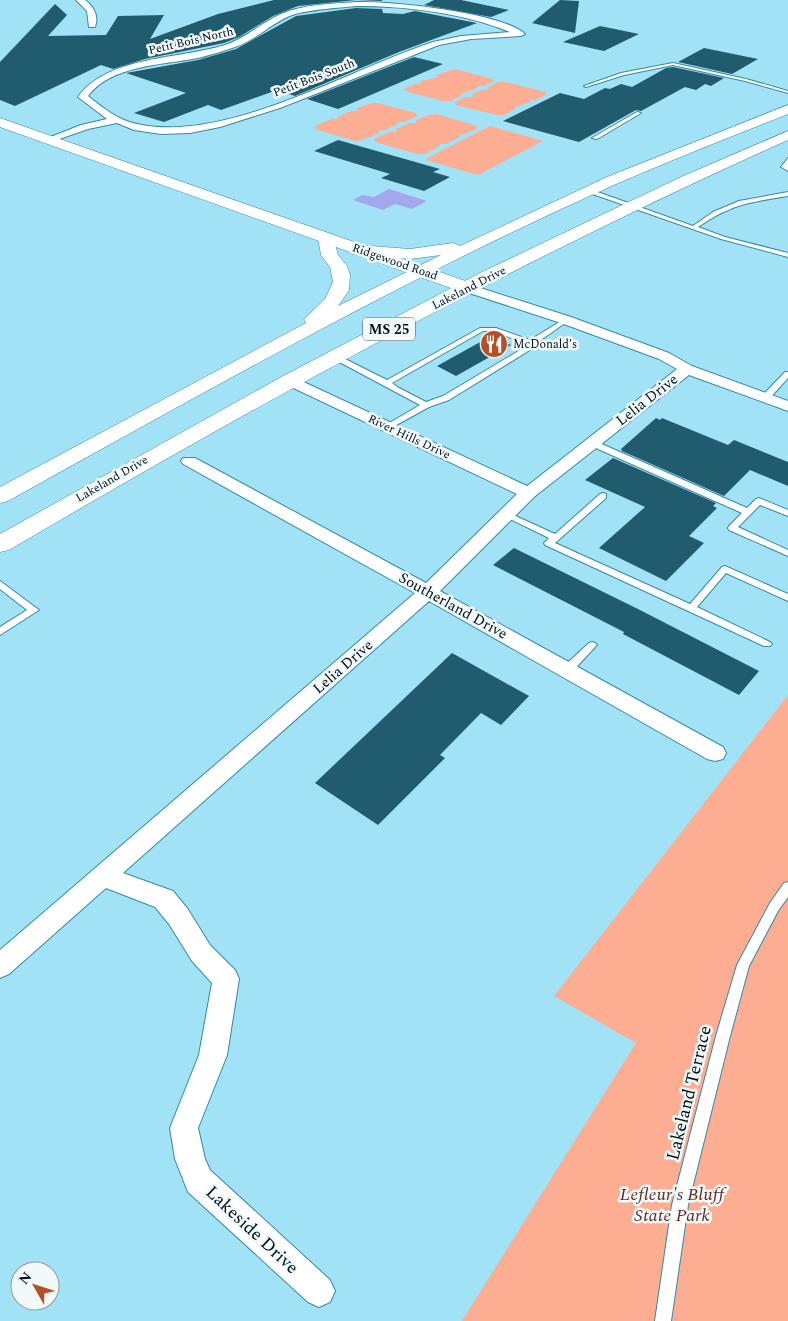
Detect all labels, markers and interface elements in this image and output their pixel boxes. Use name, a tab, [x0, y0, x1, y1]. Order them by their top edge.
street label: Petit Bois North	[146, 22, 236, 60]
street label: Petit Bois South	[270, 54, 358, 102]
street label: Ridgewood Road	[350, 238, 441, 286]
street label: Lakeland Drive	[429, 261, 510, 315]
road number: MS 25	[363, 318, 415, 340]
restaurant icon: McDonald's	[479, 329, 509, 359]
place label: McDonald's	[513, 335, 577, 354]
street label: Lelia Drive	[611, 368, 683, 432]
street label: River Hills Drive	[365, 410, 454, 465]
street label: Lakeland Drive	[72, 450, 152, 508]
street label: Southerland Drive	[394, 567, 512, 645]
street label: Lelia Drive	[308, 634, 378, 700]
street label: Lakeland Terrace	[659, 1023, 719, 1163]
street label: Lakeside Drive	[199, 1179, 305, 1281]
park label: Lefleur's Bluff State Park	[620, 1181, 727, 1229]
north arrow	[10, 1261, 60, 1311]
text: N	[14, 1267, 37, 1289]

